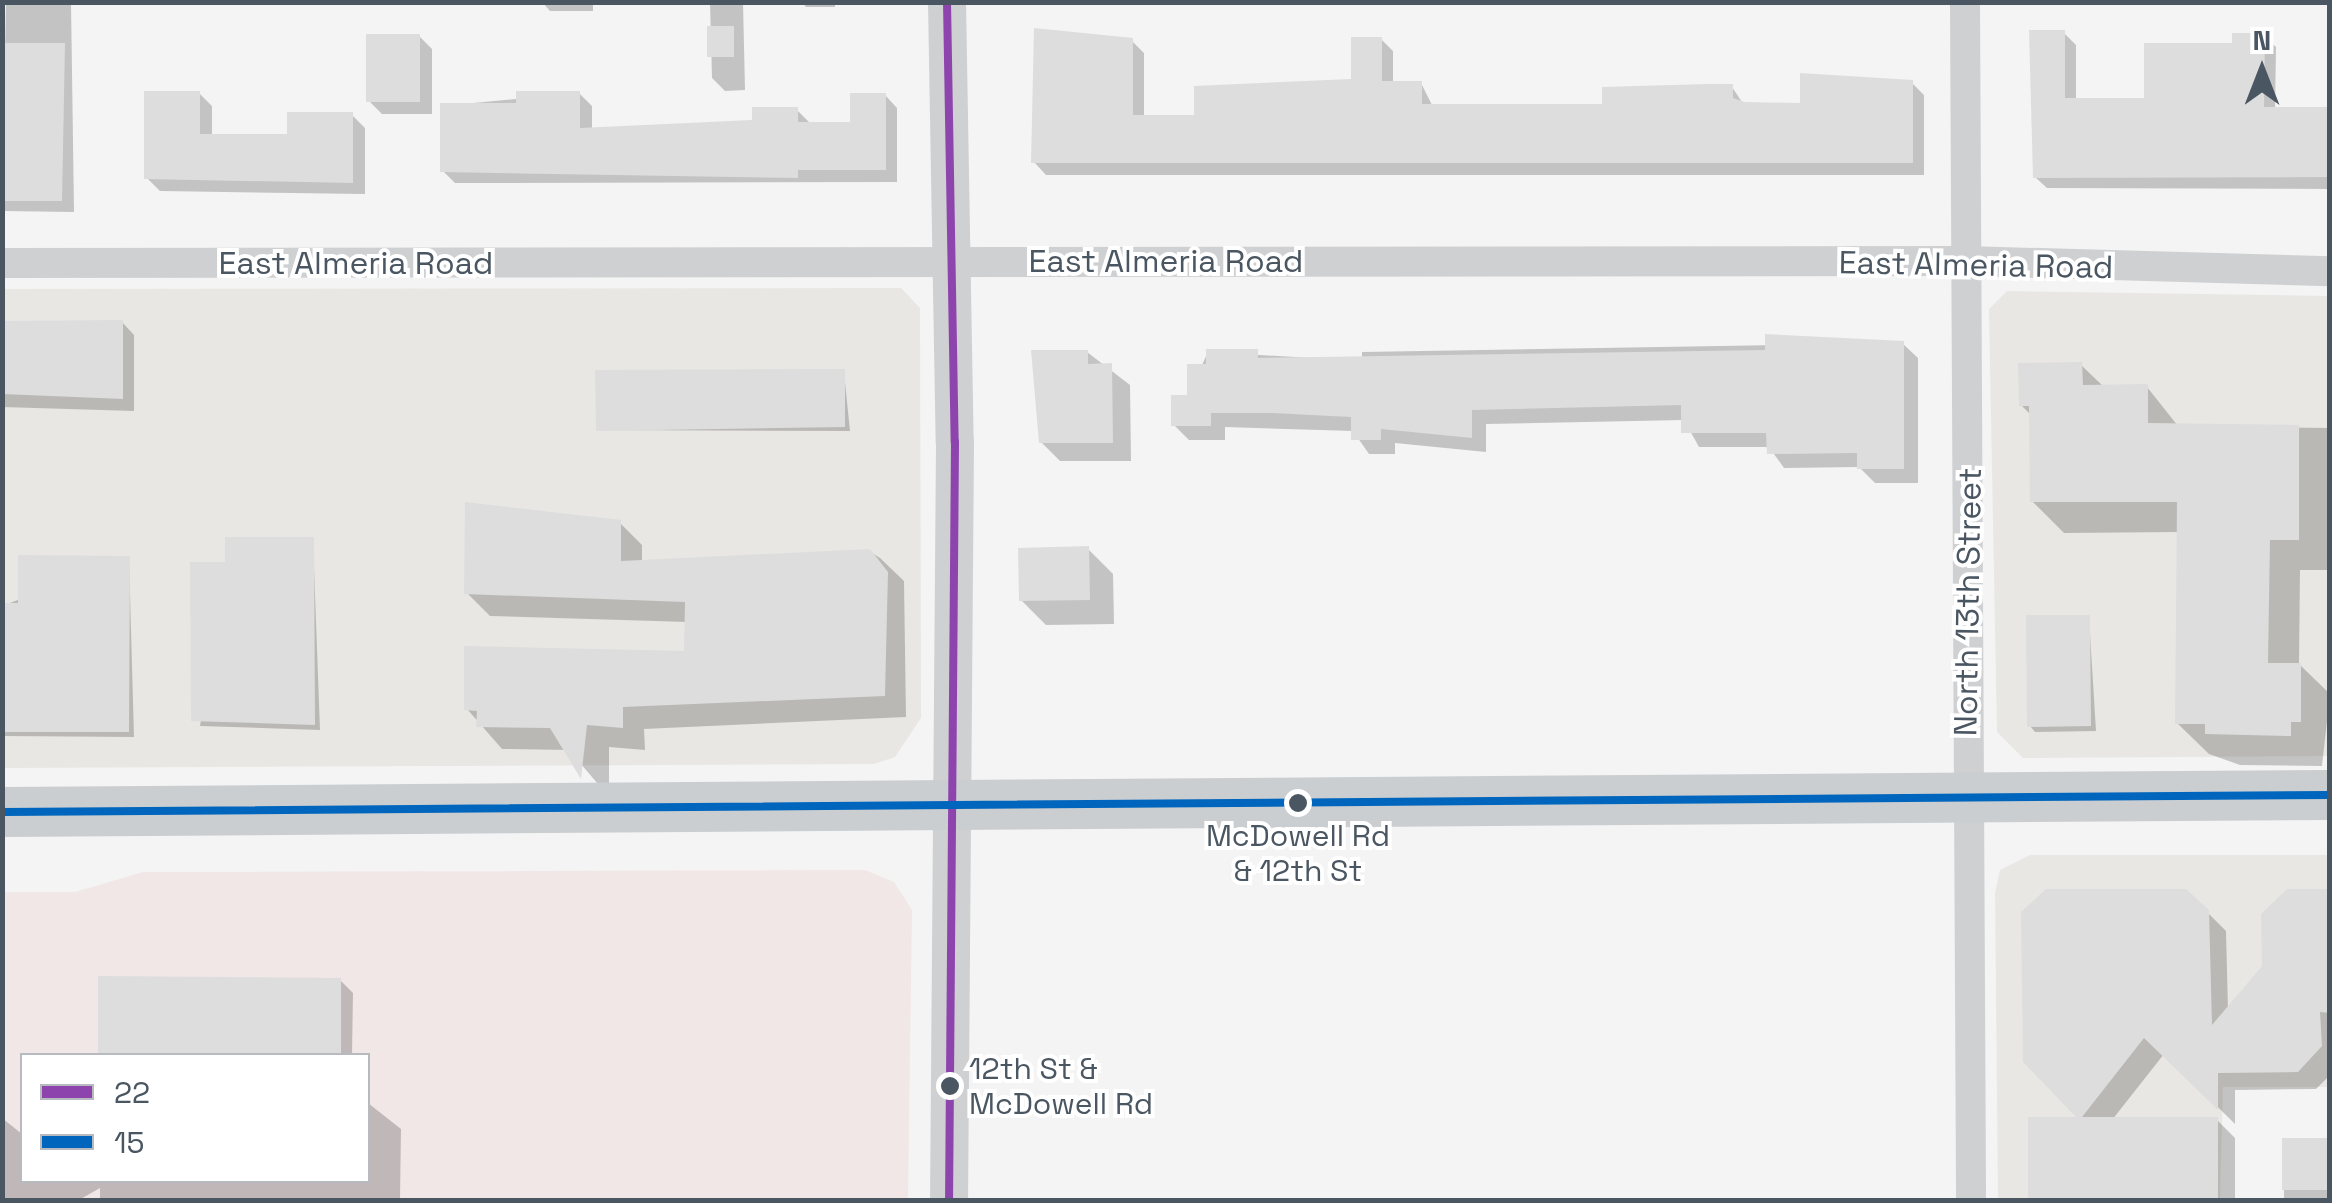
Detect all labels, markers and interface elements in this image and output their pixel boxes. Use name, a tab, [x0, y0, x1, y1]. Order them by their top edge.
north arrow	[2212, 20, 2312, 120]
text: N	[2253, 22, 2271, 58]
street label: East Almeria Road	[1028, 242, 1304, 280]
street label: East Almeria Road	[1838, 243, 2114, 287]
street label: East Almeria Road	[218, 244, 494, 282]
street label: North 13th Street	[1946, 467, 1990, 737]
marker: McDowell Rd & 12th St	[1288, 793, 1308, 813]
place label: McDowell Rd & 12th St	[1206, 818, 1390, 888]
place label: 12th St & McDowell Rd	[969, 1051, 1153, 1122]
legend	[20, 1053, 370, 1183]
text: 22	[114, 1073, 150, 1112]
marker: 12th St & McDowell Rd	[940, 1076, 960, 1096]
text: 15	[114, 1123, 145, 1162]

